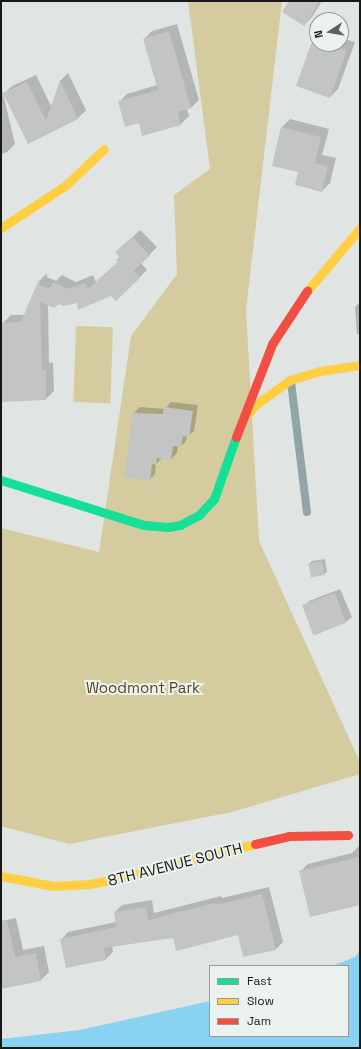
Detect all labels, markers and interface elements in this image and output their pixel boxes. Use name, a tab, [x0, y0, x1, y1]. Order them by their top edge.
north arrow	[309, 12, 349, 52]
text: N	[311, 29, 326, 39]
park label: Woodmont Park	[86, 679, 200, 697]
street label: 8TH AVENUE SOUTH	[106, 839, 244, 889]
legend	[209, 965, 349, 1037]
text: Fast	[247, 973, 272, 989]
text: Slow	[247, 993, 274, 1009]
text: Jam	[247, 1013, 271, 1029]

